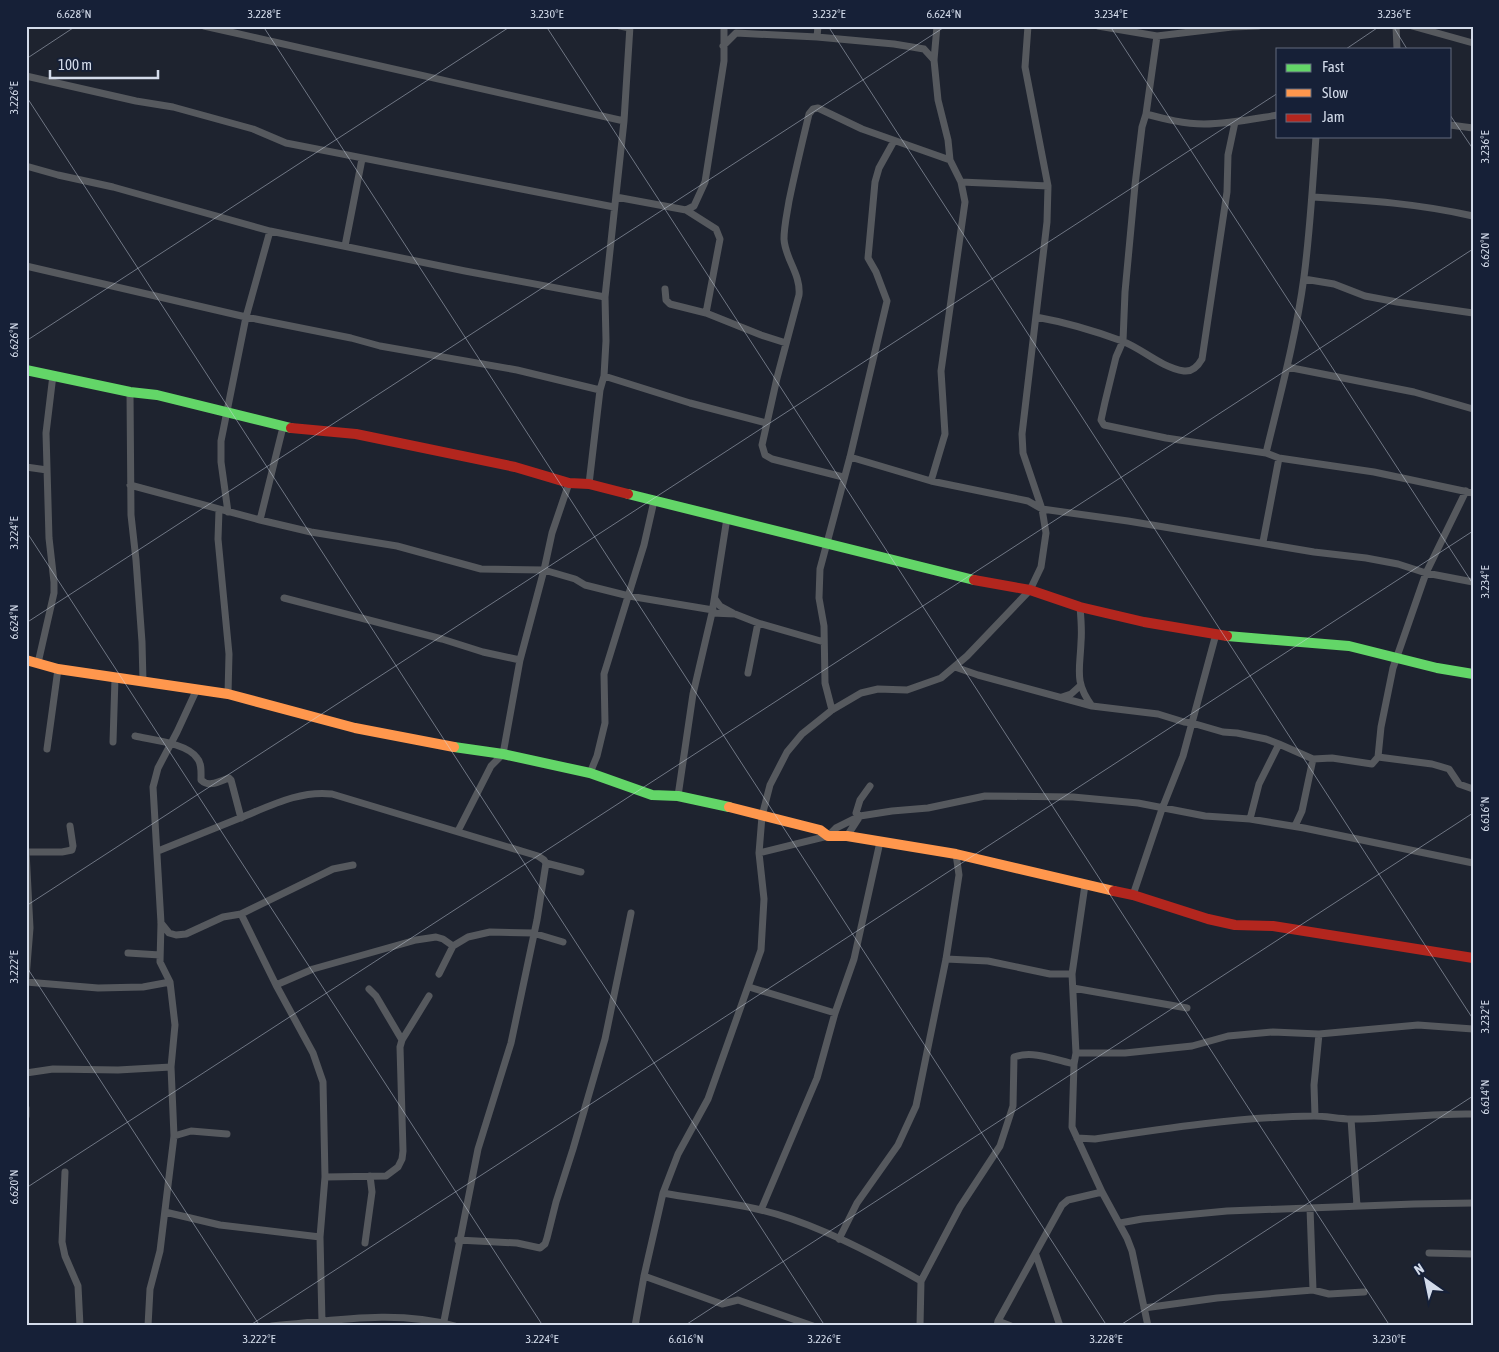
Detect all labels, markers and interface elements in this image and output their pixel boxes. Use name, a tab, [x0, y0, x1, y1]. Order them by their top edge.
text: 6.628°N	[56, 7, 92, 21]
text: 3.228°E	[247, 7, 281, 21]
text: 3.230°E	[530, 7, 564, 21]
text: 3.232°E	[812, 7, 846, 21]
text: 6.624°N	[926, 7, 962, 21]
text: 3.234°E	[1094, 7, 1128, 21]
text: 3.236°E	[1377, 7, 1411, 21]
scale bar	[50, 48, 158, 80]
legend	[1276, 48, 1452, 138]
text: 100 m	[58, 56, 92, 73]
text: Fast	[1322, 58, 1344, 75]
text: 3.226°E	[7, 81, 21, 115]
text: Slow	[1322, 84, 1348, 101]
text: Jam	[1322, 108, 1345, 125]
text: 3.236°E	[1478, 130, 1492, 164]
text: 6.620°N	[1478, 232, 1492, 268]
text: 6.626°N	[7, 322, 21, 358]
text: 3.224°E	[7, 516, 21, 550]
text: 3.234°E	[1478, 565, 1492, 599]
text: 6.624°N	[7, 604, 21, 640]
text: 6.616°N	[1478, 796, 1492, 832]
text: 3.222°E	[7, 950, 21, 984]
text: 3.232°E	[1478, 1000, 1492, 1034]
text: 6.614°N	[1478, 1079, 1492, 1115]
text: 6.620°N	[7, 1169, 21, 1205]
north arrow	[1402, 1254, 1452, 1304]
text: N	[1411, 1260, 1427, 1278]
text: 3.222°E	[242, 1332, 276, 1346]
text: 3.224°E	[525, 1332, 559, 1346]
text: 6.616°N	[668, 1332, 704, 1346]
text: 3.226°E	[807, 1332, 841, 1346]
text: 3.228°E	[1089, 1332, 1123, 1346]
text: 3.230°E	[1372, 1332, 1406, 1346]

